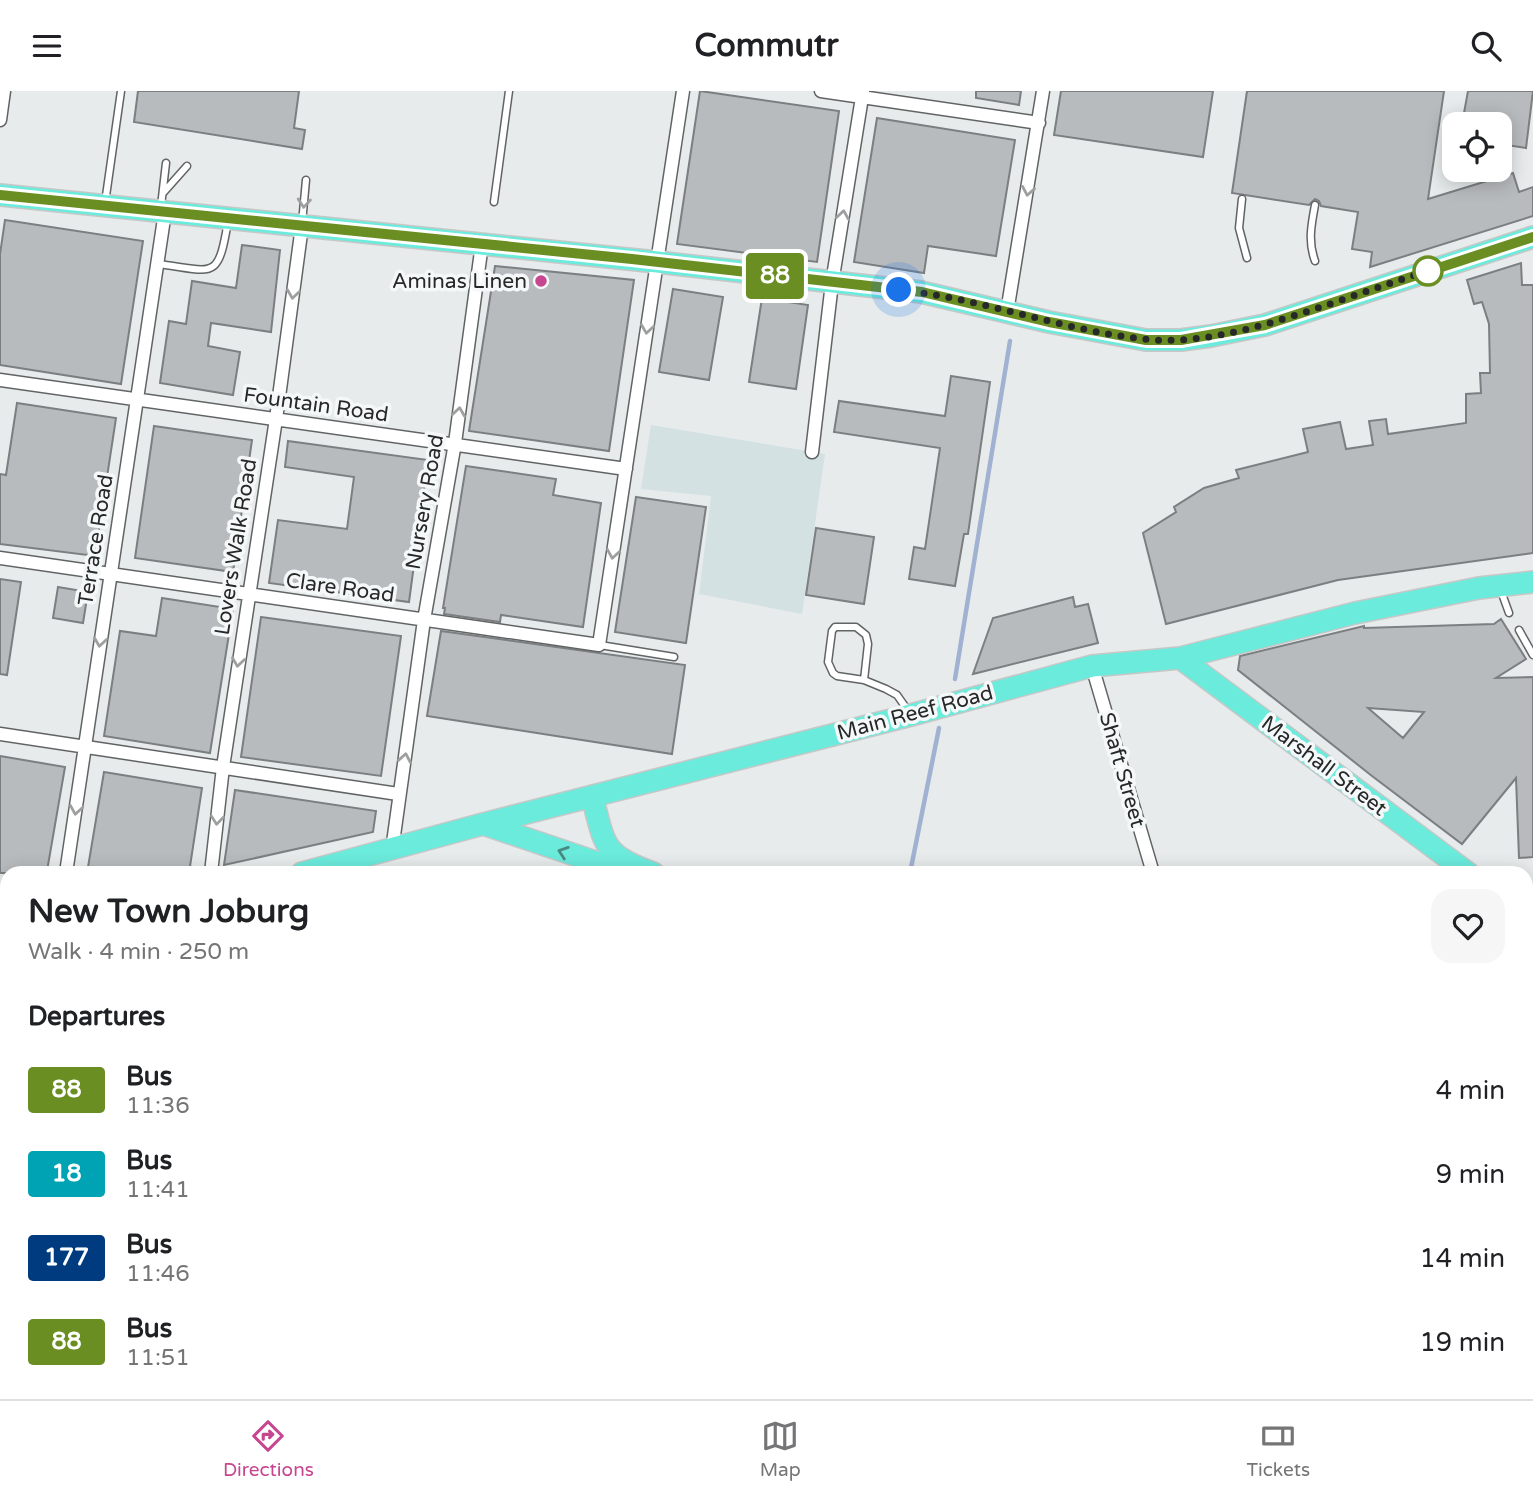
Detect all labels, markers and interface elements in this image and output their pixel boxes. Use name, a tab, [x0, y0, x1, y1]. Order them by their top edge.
icon: menu	[28, 27, 66, 65]
text: Commutr	[695, 27, 838, 65]
icon: search	[1467, 27, 1505, 65]
map controls	[1442, 112, 1512, 182]
button: locate	[1442, 112, 1512, 182]
one-way arrow	[1021, 185, 1036, 197]
one-way arrow	[297, 198, 312, 209]
one-way arrow	[835, 209, 850, 221]
line badge: 88	[744, 253, 806, 299]
unlabelled marker	[1413, 256, 1443, 286]
text: 88	[760, 261, 790, 290]
place label: Aminas Linen	[392, 269, 527, 294]
your location	[881, 272, 916, 307]
marker: Aminas Linen	[533, 273, 549, 289]
one-way arrow	[286, 288, 301, 300]
one-way arrow	[640, 324, 655, 335]
street label: Fountain Road	[242, 382, 390, 428]
one-way arrow	[451, 406, 466, 418]
street label: Nursery Road	[401, 432, 449, 572]
street label: Lovers Walk Road	[210, 457, 262, 637]
street label: Terrace Road	[73, 473, 119, 607]
one-way arrow	[606, 549, 621, 560]
street label: Clare Road	[284, 568, 396, 608]
one-way arrow	[92, 636, 107, 648]
one-way arrow	[231, 656, 246, 668]
street label: Main Reef Road	[834, 680, 996, 746]
street label: Shaft Street	[1094, 710, 1150, 830]
street label: Marshall Street	[1256, 711, 1392, 821]
one-way arrow	[397, 752, 412, 764]
one-way arrow	[69, 804, 84, 816]
one-way arrow	[209, 814, 224, 826]
one-way arrow	[557, 847, 569, 861]
button: heart	[1431, 889, 1505, 963]
text: New Town Joburg	[28, 892, 309, 931]
text: Walk · 4 min · 250 m	[28, 938, 249, 966]
text: Departures	[28, 1001, 165, 1032]
text: Bus	[126, 1061, 172, 1092]
text: 88	[51, 1075, 82, 1104]
text: 4 min	[1436, 1075, 1505, 1106]
text: 11:36	[126, 1092, 190, 1120]
text: Bus	[126, 1145, 172, 1176]
text: 18	[51, 1159, 82, 1188]
text: 9 min	[1436, 1159, 1505, 1190]
text: 11:41	[126, 1176, 190, 1204]
text: Bus	[126, 1229, 172, 1260]
text: 177	[44, 1243, 89, 1272]
text: 14 min	[1419, 1243, 1505, 1274]
text: 11:46	[126, 1260, 190, 1288]
text: Bus	[126, 1313, 172, 1344]
text: 88	[51, 1327, 82, 1356]
text: 19 min	[1419, 1327, 1505, 1358]
text: 11:51	[126, 1344, 190, 1372]
tab: Directions	[223, 1417, 314, 1481]
tab: Map	[760, 1417, 801, 1481]
tab: Tickets	[1247, 1417, 1310, 1481]

